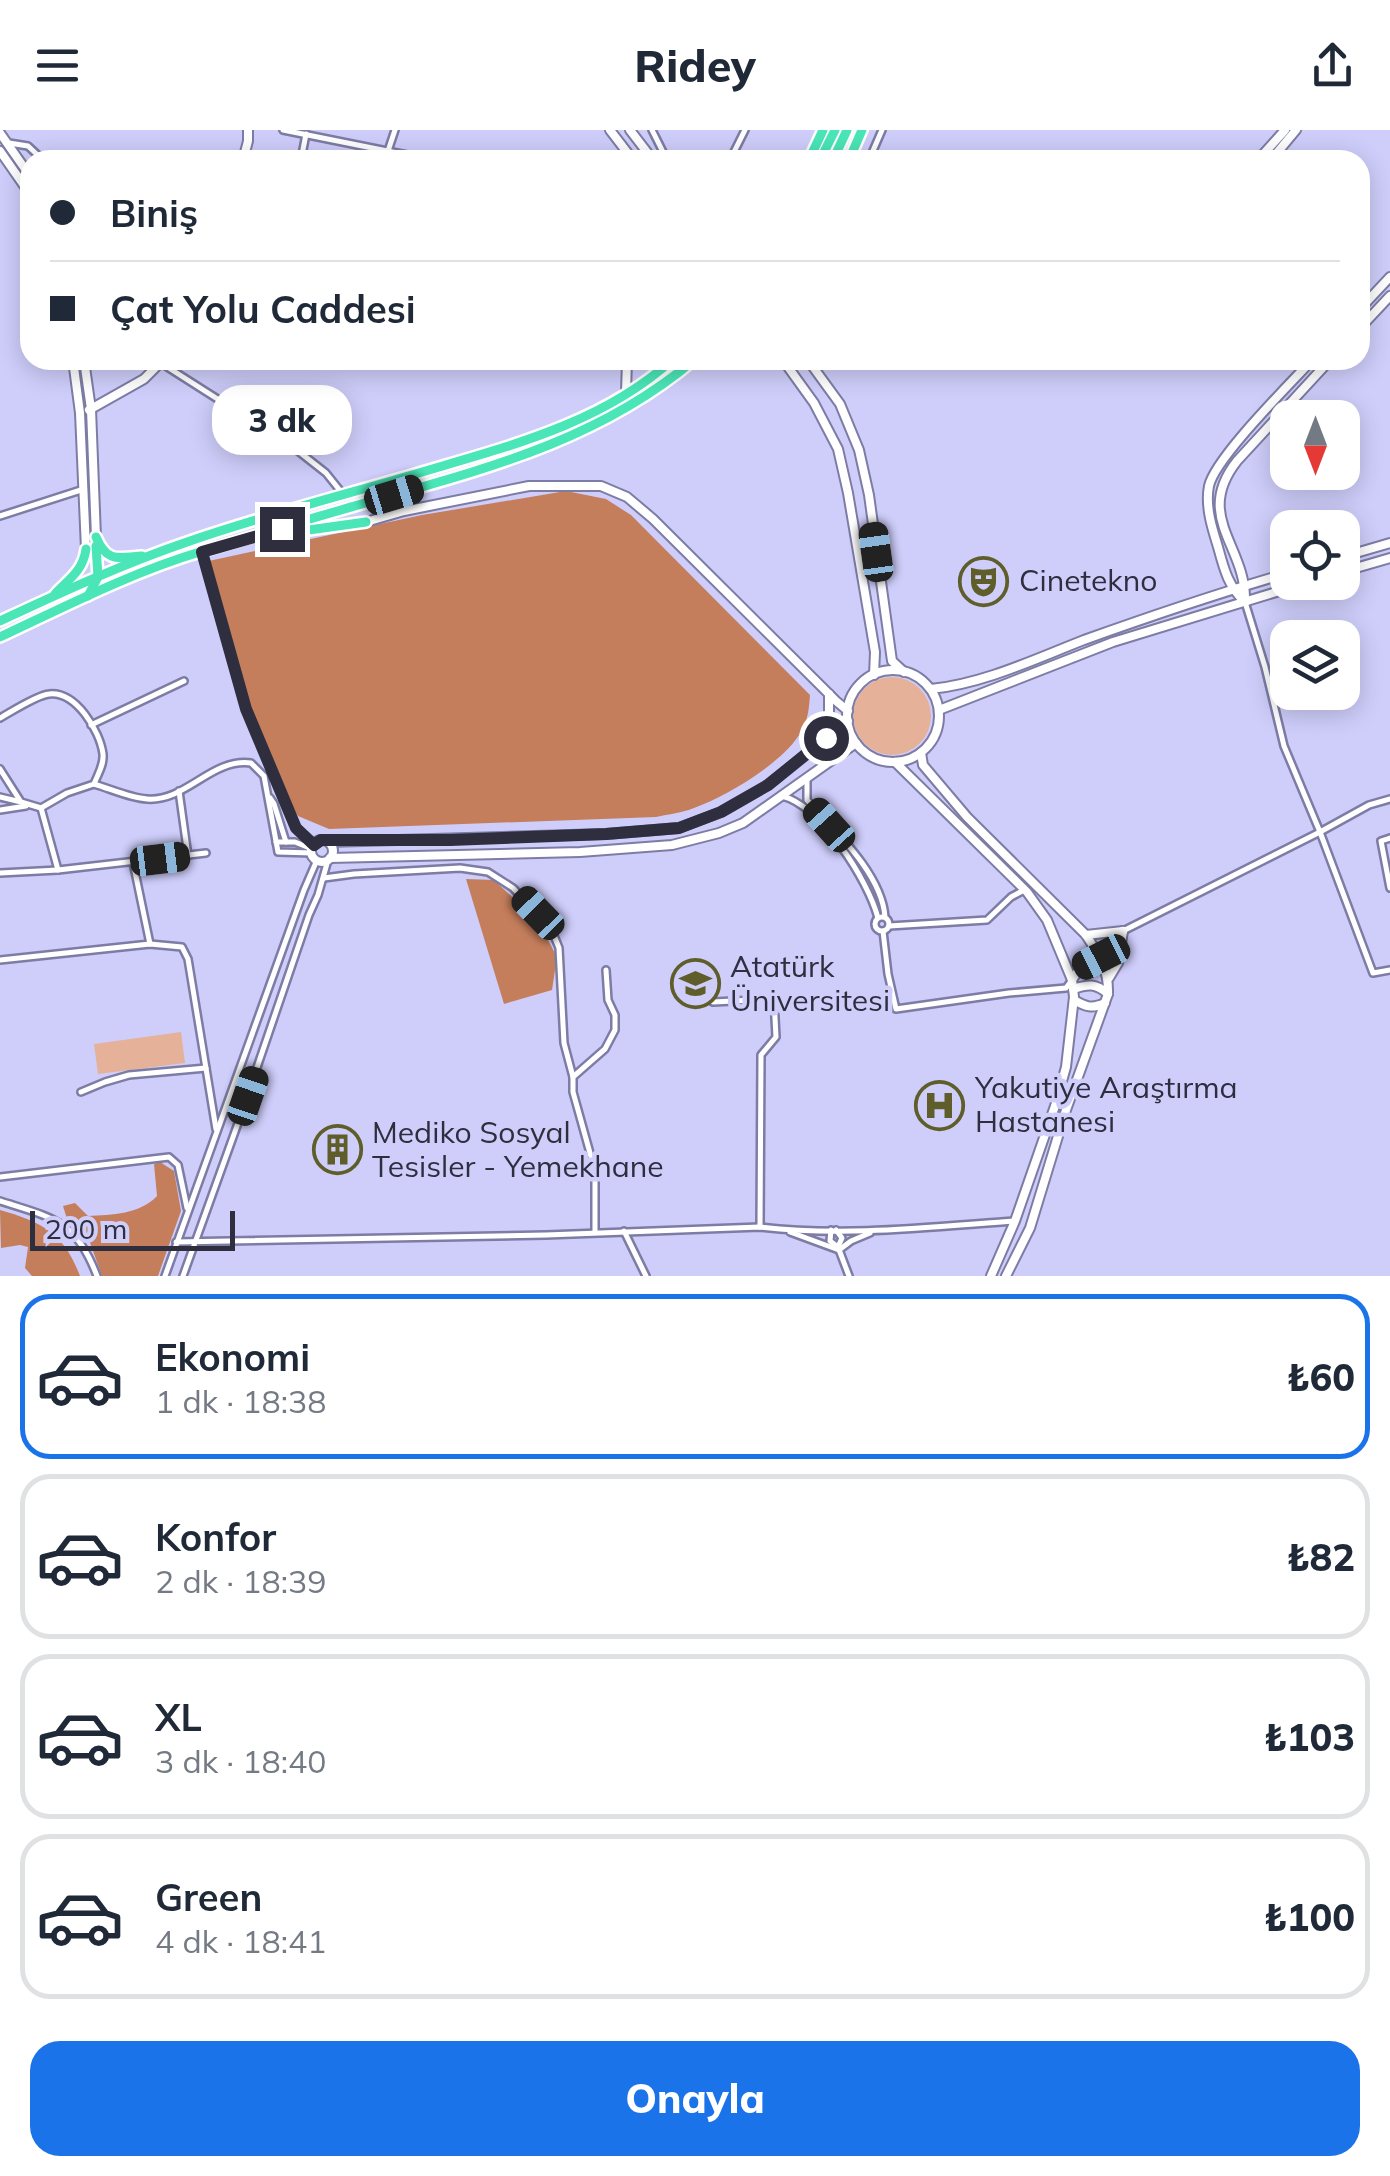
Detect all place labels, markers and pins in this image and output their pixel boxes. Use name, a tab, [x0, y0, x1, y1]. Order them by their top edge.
theatre icon: Cinetekno	[958, 555, 1010, 607]
place label: Cinetekno	[1019, 561, 1157, 599]
place label: Atatürk Üniversitesi	[730, 947, 890, 1019]
school or university icon: Atatürk Üniversitesi	[669, 958, 721, 1010]
place label: Yakutiye Araştırma Hastanesi	[974, 1068, 1238, 1140]
hospital icon: Yakutiye Araştırma Hastanesi	[914, 1079, 966, 1131]
place label: Mediko Sosyal Tesisler - Yemekhane	[372, 1113, 664, 1185]
building icon: Mediko Sosyal Tesisler - Yemekhane	[311, 1124, 363, 1176]

